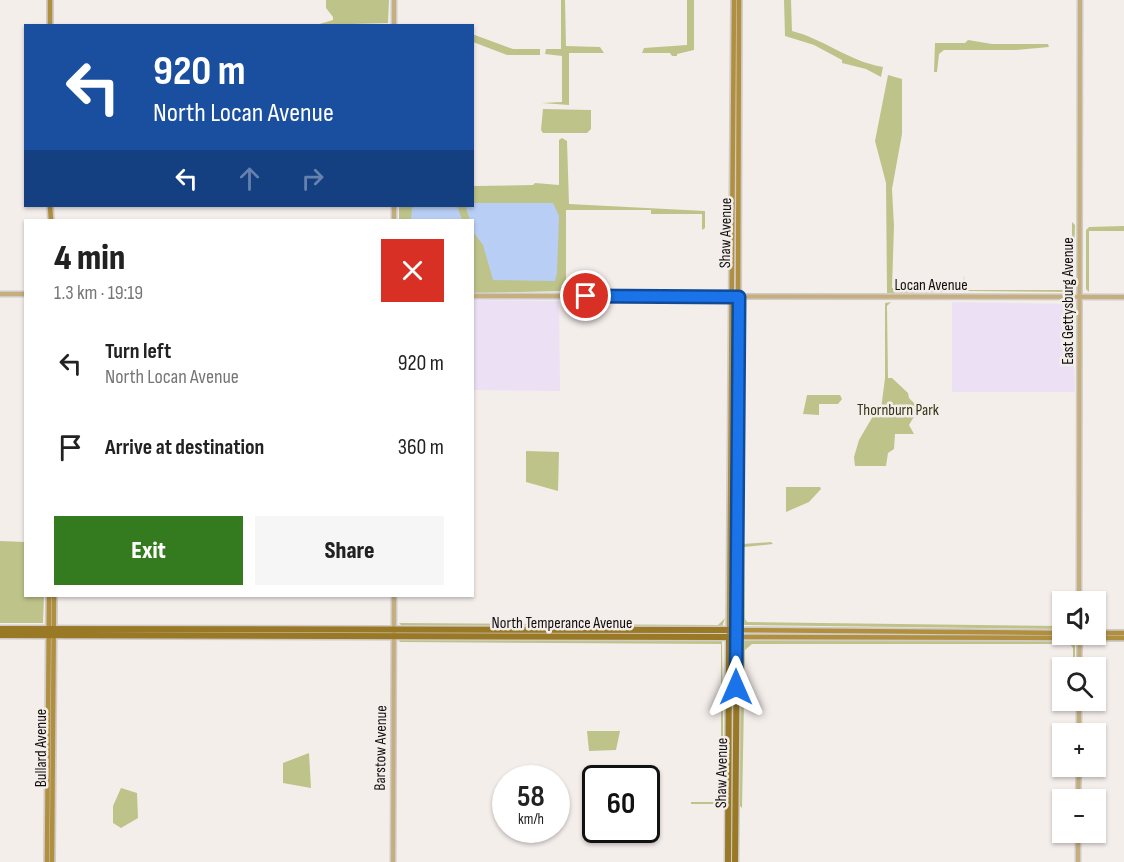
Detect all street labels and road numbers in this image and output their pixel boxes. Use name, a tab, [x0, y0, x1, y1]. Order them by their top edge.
street label: Shaw Avenue	[716, 198, 736, 268]
street label: East Gettysburg Avenue	[1059, 237, 1078, 365]
street label: Locan Avenue	[894, 276, 968, 295]
street label: North Temperance Avenue	[492, 614, 632, 633]
street label: Barstow Avenue	[371, 705, 391, 791]
street label: Bullard Avenue	[32, 709, 51, 787]
street label: Shaw Avenue	[712, 738, 732, 808]

